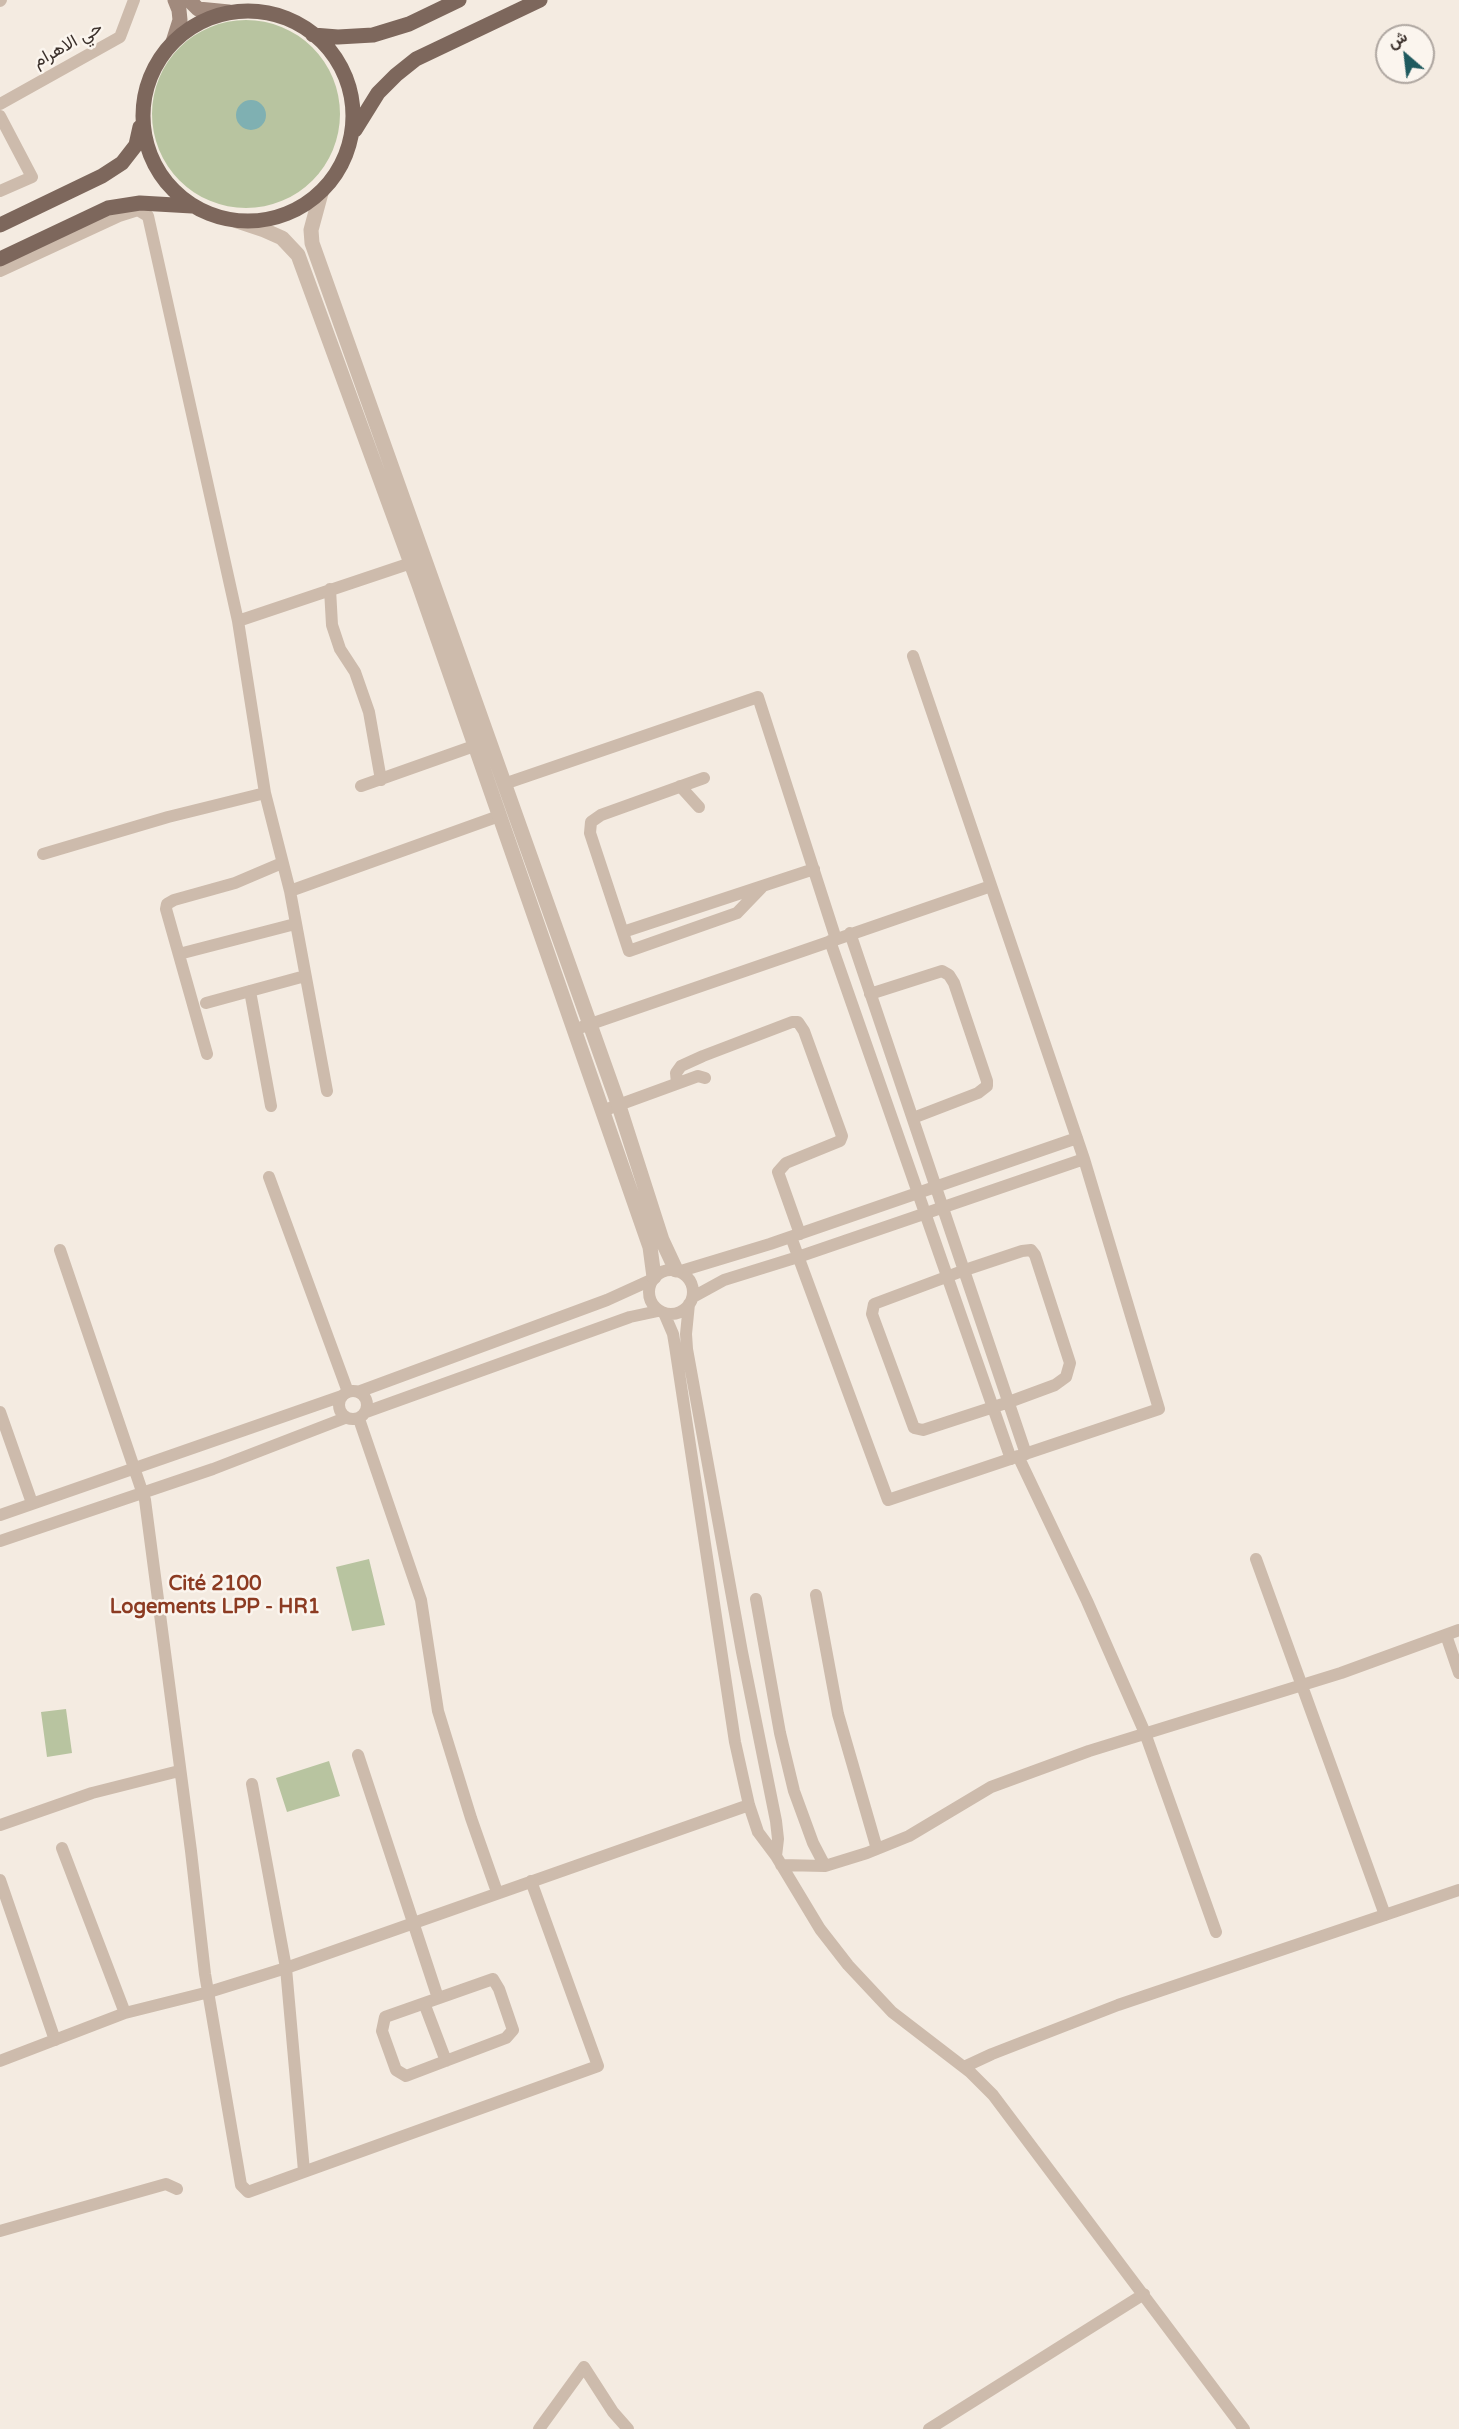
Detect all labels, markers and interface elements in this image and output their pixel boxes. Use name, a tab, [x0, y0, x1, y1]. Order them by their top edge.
street label: حي الاهرام	[30, 17, 106, 73]
north arrow	[1375, 24, 1435, 84]
text: ش	[1384, 27, 1411, 53]
district label: Cité 2100 Logements LPP - HR1	[110, 1573, 320, 1620]

